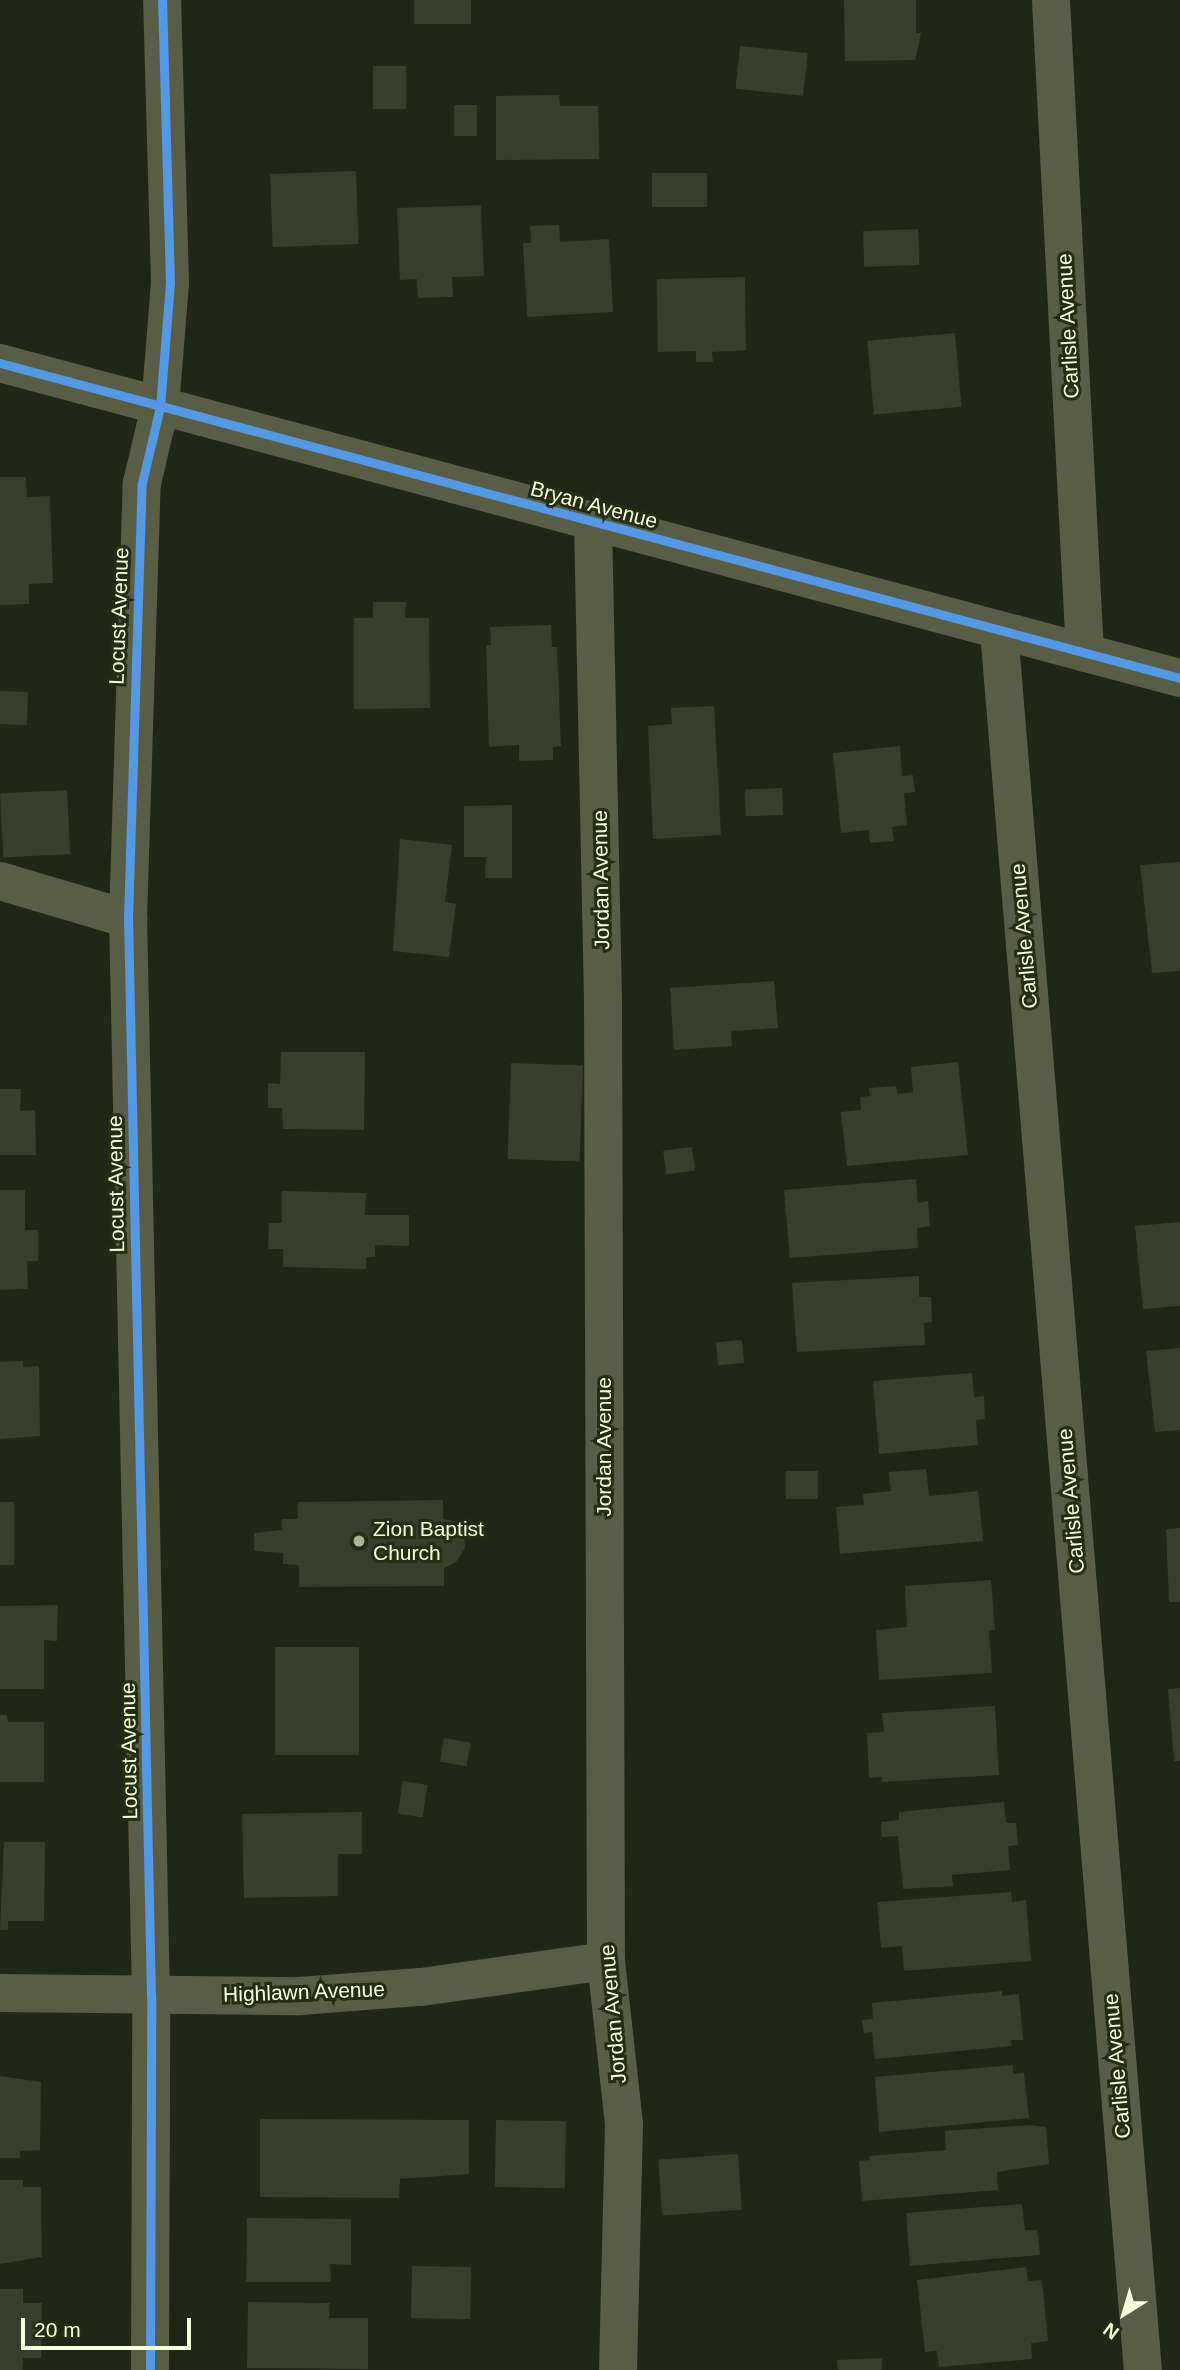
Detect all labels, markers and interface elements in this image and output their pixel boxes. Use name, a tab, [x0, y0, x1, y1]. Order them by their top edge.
street label: Carlisle Avenue	[1052, 252, 1084, 400]
street label: Bryan Avenue	[527, 476, 661, 534]
street label: Locust Avenue	[104, 546, 134, 686]
street label: Jordan Avenue	[587, 809, 615, 951]
street label: Carlisle Avenue	[1005, 862, 1043, 1010]
street label: Locust Avenue	[102, 1115, 130, 1253]
street label: Jordan Avenue	[591, 1377, 617, 1517]
street label: Carlisle Avenue	[1052, 1427, 1090, 1575]
place label: Zion Baptist Church	[373, 1516, 484, 1566]
marker: Zion Baptist Church	[351, 1533, 367, 1549]
street label: Locust Avenue	[115, 1682, 143, 1820]
street label: Jordan Avenue	[594, 1943, 632, 2085]
street label: Highlawn Avenue	[222, 1977, 386, 2007]
street label: Carlisle Avenue	[1098, 1992, 1136, 2140]
north arrow	[1089, 2279, 1159, 2349]
scale bar	[24, 2304, 194, 2348]
text: 20 m	[34, 2318, 81, 2341]
text: N	[1099, 2319, 1123, 2344]

